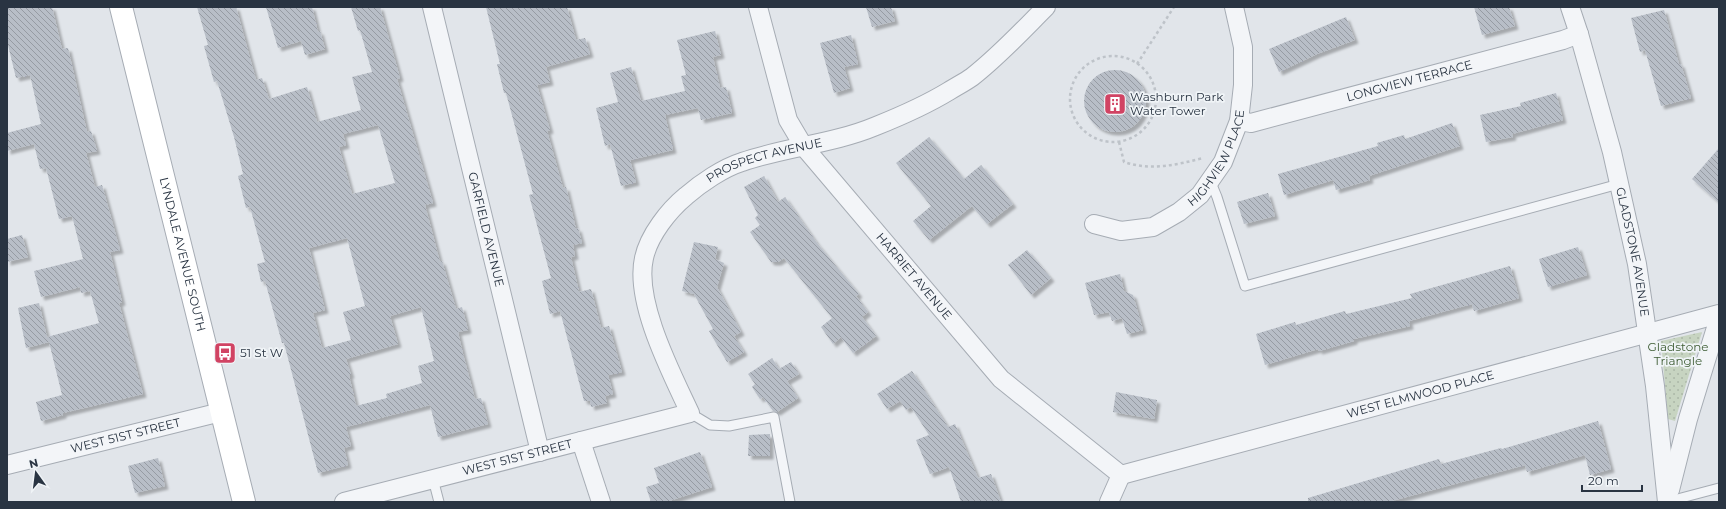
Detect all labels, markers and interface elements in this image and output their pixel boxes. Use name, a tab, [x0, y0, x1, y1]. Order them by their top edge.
street label: LONGVIEW TERRACE	[1345, 56, 1474, 104]
place label: Washburn Park Water Tower	[1130, 89, 1224, 118]
building icon: Washburn Park Water Tower	[1102, 91, 1128, 117]
street label: HIGHVIEW PLACE	[1184, 109, 1247, 209]
street label: PROSPECT AVENUE	[703, 134, 823, 186]
street label: GARFIELD AVENUE	[465, 170, 508, 288]
street label: LYNDALE AVENUE SOUTH	[157, 176, 209, 333]
street label: GLADSTONE AVENUE	[1613, 186, 1653, 318]
street label: HARRIET AVENUE	[873, 230, 955, 322]
park label: Gladstone Triangle	[1647, 339, 1709, 368]
bus stop icon: 51 St W	[212, 340, 238, 366]
place label: 51 St W	[240, 345, 283, 360]
street label: WEST ELMWOOD PLACE	[1345, 367, 1495, 421]
street label: WEST 51ST STREET	[69, 414, 182, 456]
street label: WEST 51ST STREET	[461, 436, 574, 478]
north arrow	[16, 453, 56, 493]
text: N	[28, 455, 40, 471]
scale bar	[1582, 467, 1642, 493]
text: 20 m	[1588, 473, 1619, 488]

